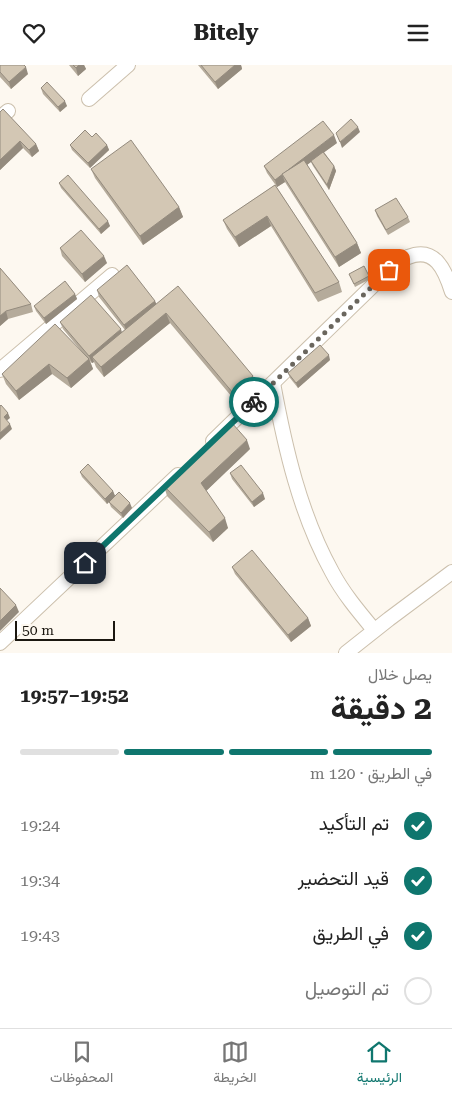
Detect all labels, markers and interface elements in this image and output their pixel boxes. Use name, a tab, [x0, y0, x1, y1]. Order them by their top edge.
icon: heart	[20, 19, 48, 47]
icon: menu	[404, 19, 432, 47]
text: Bitely	[193, 20, 259, 45]
pin	[368, 249, 410, 291]
icon: bag	[375, 256, 403, 284]
courier	[229, 377, 279, 427]
icon: bike	[240, 388, 268, 416]
pin	[64, 542, 106, 584]
icon: home	[71, 549, 99, 577]
scale bar	[15, 618, 115, 641]
text: 50 m	[22, 622, 54, 638]
text: يصل خلال	[368, 665, 432, 684]
text: 19:52–19:57	[20, 684, 129, 707]
text: 2 دقيقة	[331, 689, 432, 727]
text: في الطريق · 120 m	[310, 764, 432, 783]
text: تم التأكيد	[319, 812, 389, 835]
icon: check	[404, 812, 432, 840]
text: 19:24	[20, 816, 60, 835]
text: قيد التحضير	[298, 867, 389, 890]
icon: check	[404, 867, 432, 895]
text: 19:34	[20, 871, 60, 890]
text: في الطريق	[313, 922, 389, 945]
icon: check	[404, 922, 432, 950]
text: 19:43	[20, 926, 60, 945]
text: تم التوصيل	[305, 977, 389, 1000]
tab: المحفوظات	[50, 1038, 113, 1090]
tab: الخريطة	[213, 1038, 257, 1090]
tab: الرئيسية	[357, 1038, 402, 1090]

